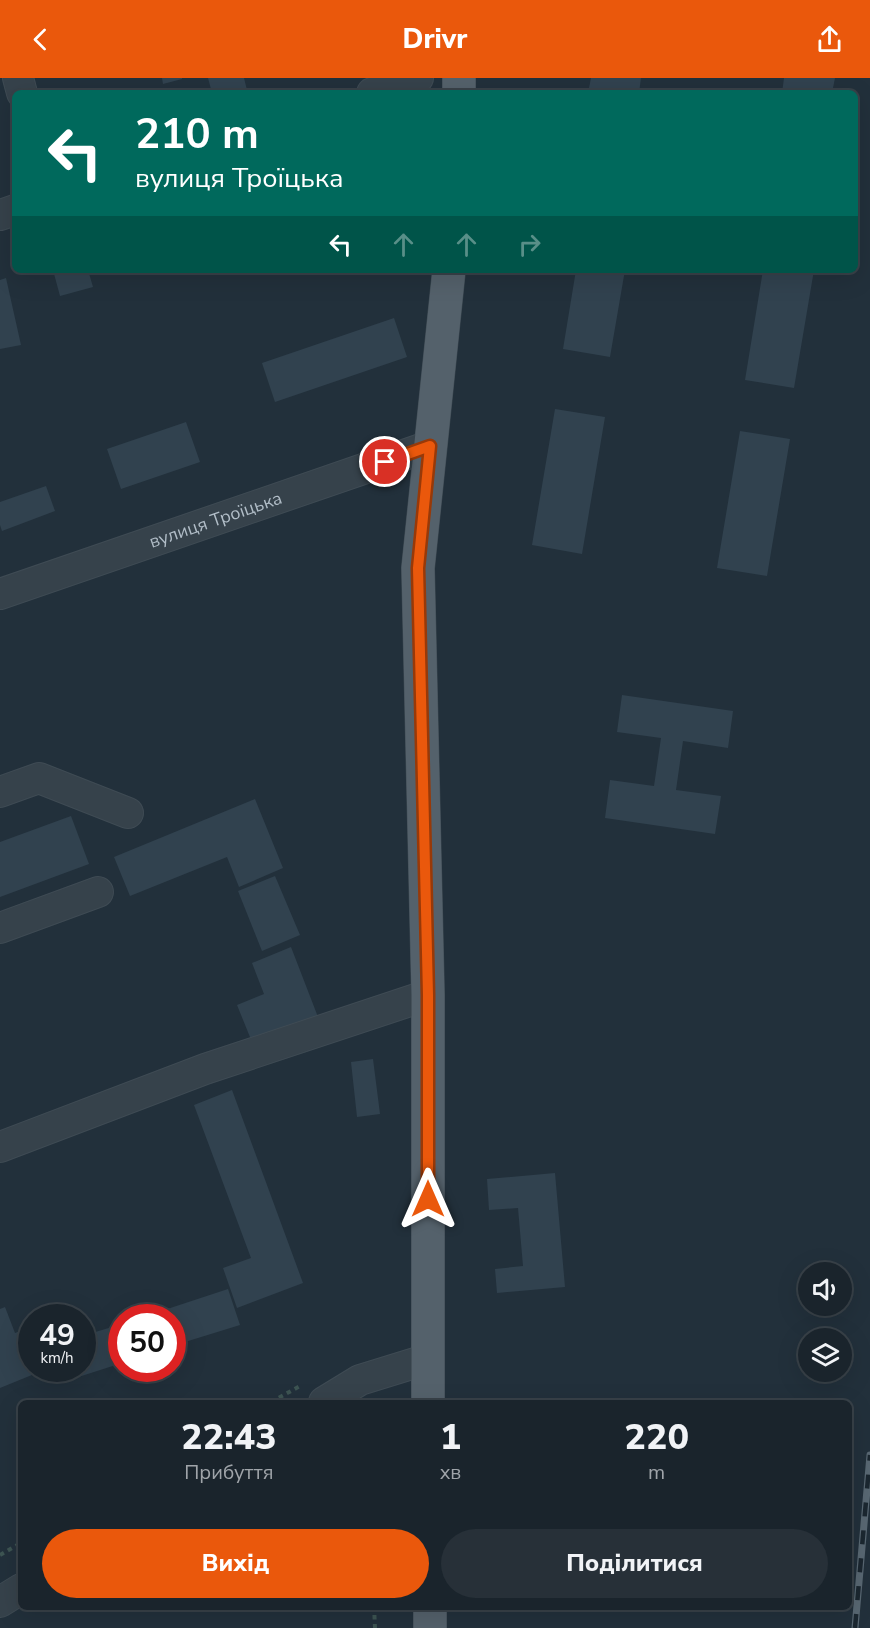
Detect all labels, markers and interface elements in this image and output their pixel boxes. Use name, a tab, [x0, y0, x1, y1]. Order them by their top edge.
text: Drivr	[403, 21, 467, 58]
icon: back	[24, 23, 57, 56]
icon: share	[813, 23, 846, 56]
text: 210 m	[135, 106, 259, 163]
icon: left	[36, 114, 114, 192]
text: вулиця Троїцька	[135, 160, 343, 197]
icon: left	[324, 228, 357, 261]
icon: ahead	[387, 228, 420, 261]
icon: ahead	[450, 228, 483, 261]
icon: right	[513, 228, 546, 261]
pin	[359, 436, 410, 487]
icon: arrive	[368, 445, 401, 478]
street label: вулиця Троїцька	[146, 486, 285, 554]
position arrow	[396, 1167, 460, 1231]
map controls	[798, 1262, 852, 1382]
button: sound	[798, 1262, 852, 1316]
speed limit sign: 50	[108, 1304, 186, 1382]
text: 49	[39, 1315, 75, 1356]
button: layers	[798, 1328, 852, 1382]
text: km/h	[40, 1348, 74, 1368]
text: 22:43	[181, 1413, 277, 1462]
text: 1	[440, 1413, 461, 1462]
text: 220	[624, 1413, 689, 1462]
text: Прибуття	[184, 1459, 273, 1486]
text: хв	[440, 1459, 461, 1486]
text: m	[648, 1459, 665, 1486]
button: Вихід	[42, 1529, 429, 1598]
button: Поділитися	[441, 1529, 828, 1598]

